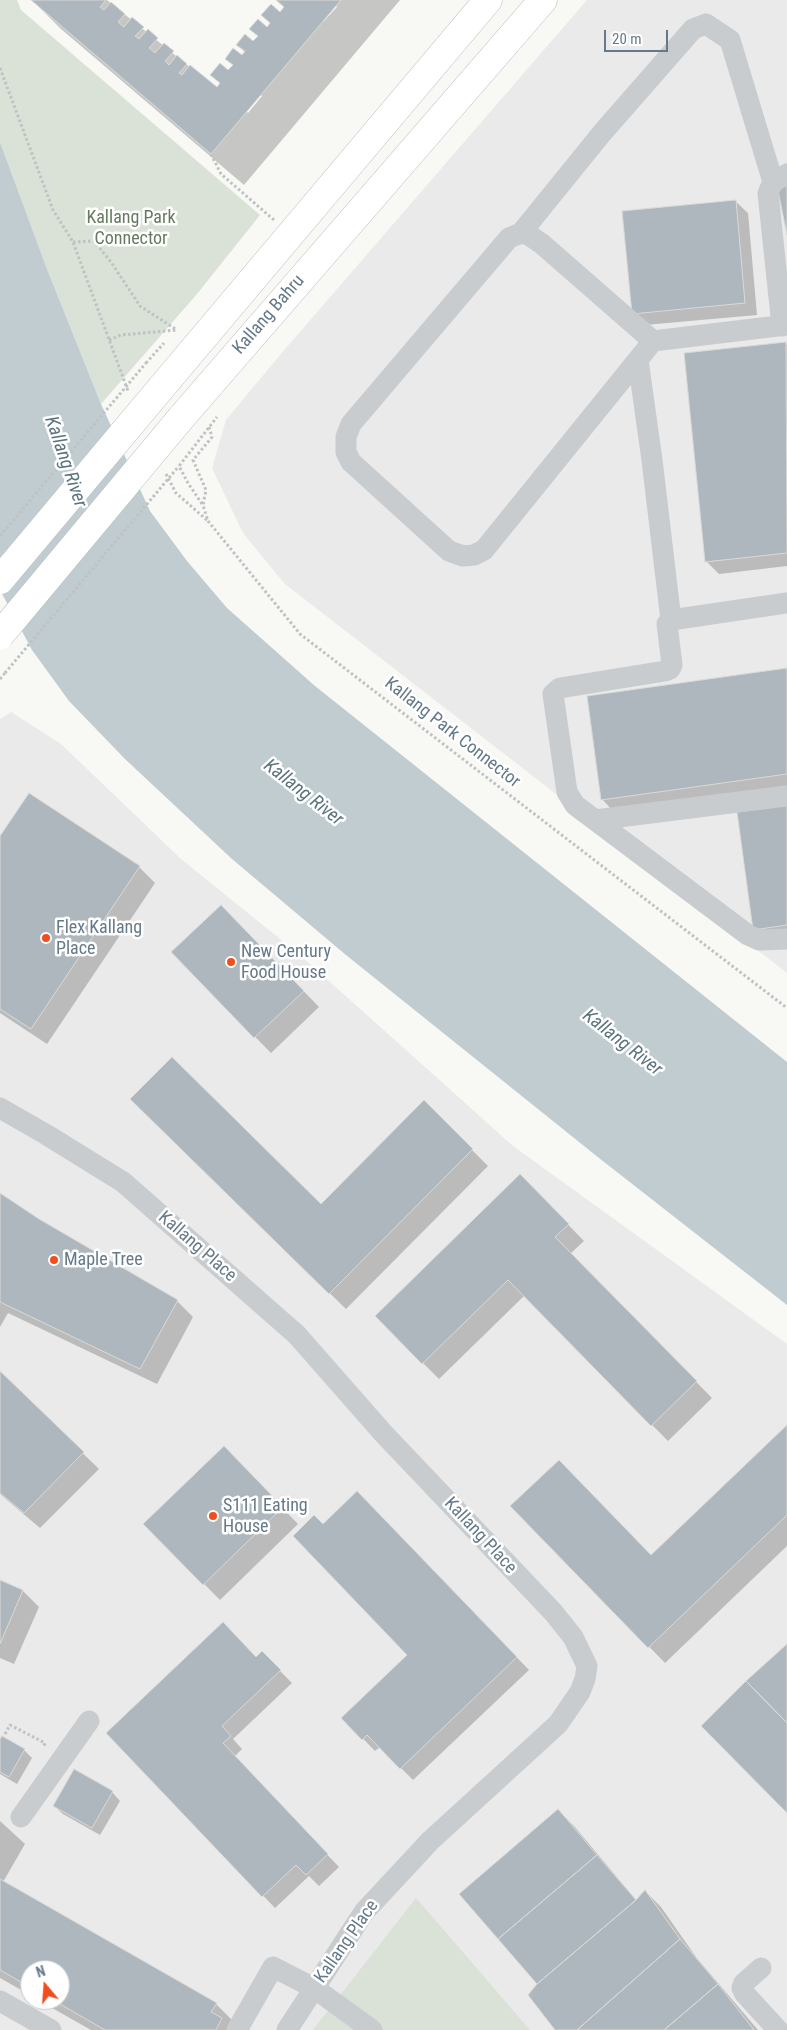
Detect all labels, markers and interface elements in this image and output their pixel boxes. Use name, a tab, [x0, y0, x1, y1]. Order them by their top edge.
scale bar	[607, 20, 671, 52]
text: 20 m	[612, 30, 642, 48]
park label: Kallang Park Connector	[86, 207, 176, 250]
street label: Kallang Bahru	[229, 271, 309, 359]
water label: Kallang River	[39, 414, 91, 510]
street label: Kallang Park Connector	[380, 673, 524, 793]
water label: Kallang River	[259, 755, 347, 831]
place label: Flex Kallang Place	[56, 917, 142, 960]
marker: Flex Kallang Place	[40, 932, 52, 944]
place label: New Century Food House	[241, 941, 331, 984]
marker: New Century Food House	[225, 956, 237, 968]
water label: Kallang River	[578, 1005, 666, 1081]
street label: Kallang Place	[153, 1207, 241, 1287]
place label: Maple Tree	[64, 1249, 143, 1271]
marker: Maple Tree	[48, 1254, 60, 1266]
street label: Kallang Place	[439, 1493, 521, 1579]
place label: S111 Eating House	[223, 1495, 308, 1538]
marker: S111 Eating House	[207, 1510, 219, 1522]
street label: Kallang Place	[310, 1896, 384, 1988]
north arrow	[20, 1960, 70, 2010]
text: N	[34, 1963, 47, 1981]

